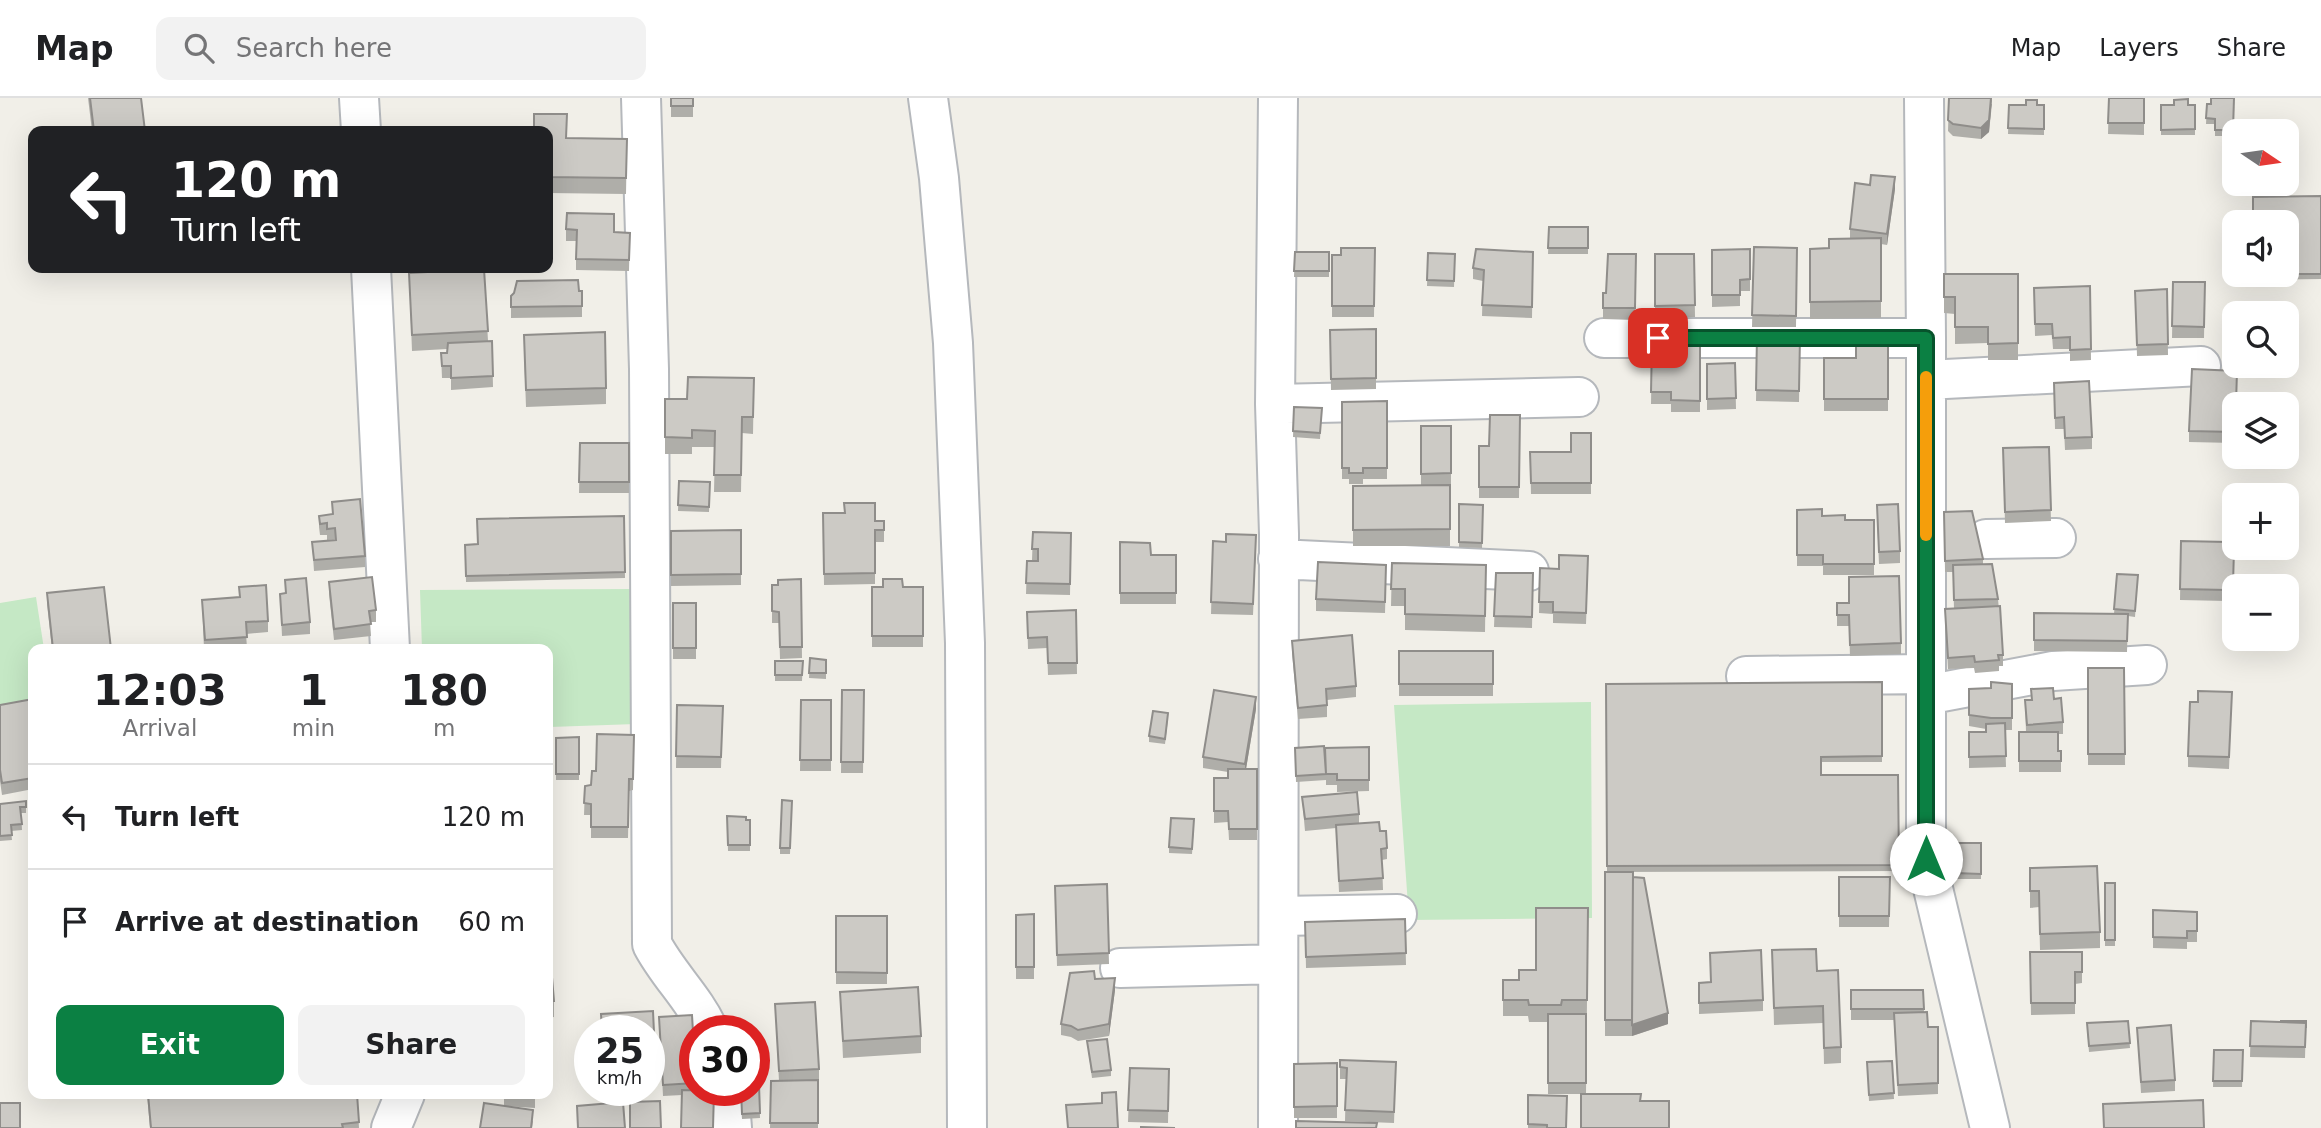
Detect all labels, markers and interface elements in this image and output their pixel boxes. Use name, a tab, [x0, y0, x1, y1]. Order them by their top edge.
search box	[156, 17, 646, 80]
text: Map	[35, 29, 114, 68]
icon: search	[180, 29, 218, 67]
text: Search here	[236, 33, 392, 63]
text: Map	[2011, 34, 2061, 62]
text: Layers	[2099, 34, 2179, 62]
text: Share	[2217, 34, 2286, 62]
north arrow	[2222, 119, 2300, 196]
map controls	[2222, 119, 2299, 651]
text: 120 m	[171, 152, 341, 209]
icon: left	[56, 154, 147, 245]
button: sound	[2222, 210, 2299, 287]
text: Turn left	[171, 211, 301, 249]
button: search	[2222, 301, 2299, 378]
pin	[1628, 308, 1688, 368]
icon: arrive	[1639, 319, 1677, 357]
button: layers	[2222, 392, 2299, 469]
button: +	[2222, 483, 2299, 560]
button: −	[2222, 574, 2299, 651]
text: 12:03	[93, 666, 227, 715]
text: 1	[299, 666, 328, 715]
text: 180	[400, 666, 488, 715]
text: Arrival	[123, 715, 197, 741]
text: min	[292, 715, 335, 741]
text: m	[433, 715, 455, 741]
icon: left	[56, 798, 94, 836]
text: Turn left	[115, 802, 239, 832]
text: 120 m	[442, 802, 525, 832]
position arrow	[1889, 822, 1963, 896]
icon: arrive	[56, 903, 94, 941]
text: Arrive at destination	[115, 907, 419, 937]
text: 60 m	[458, 907, 525, 937]
button: Exit	[56, 1005, 284, 1085]
button: Share	[298, 1005, 525, 1085]
speed limit sign: 30	[679, 1015, 770, 1106]
text: 25	[595, 1031, 644, 1071]
text: km/h	[597, 1067, 642, 1088]

